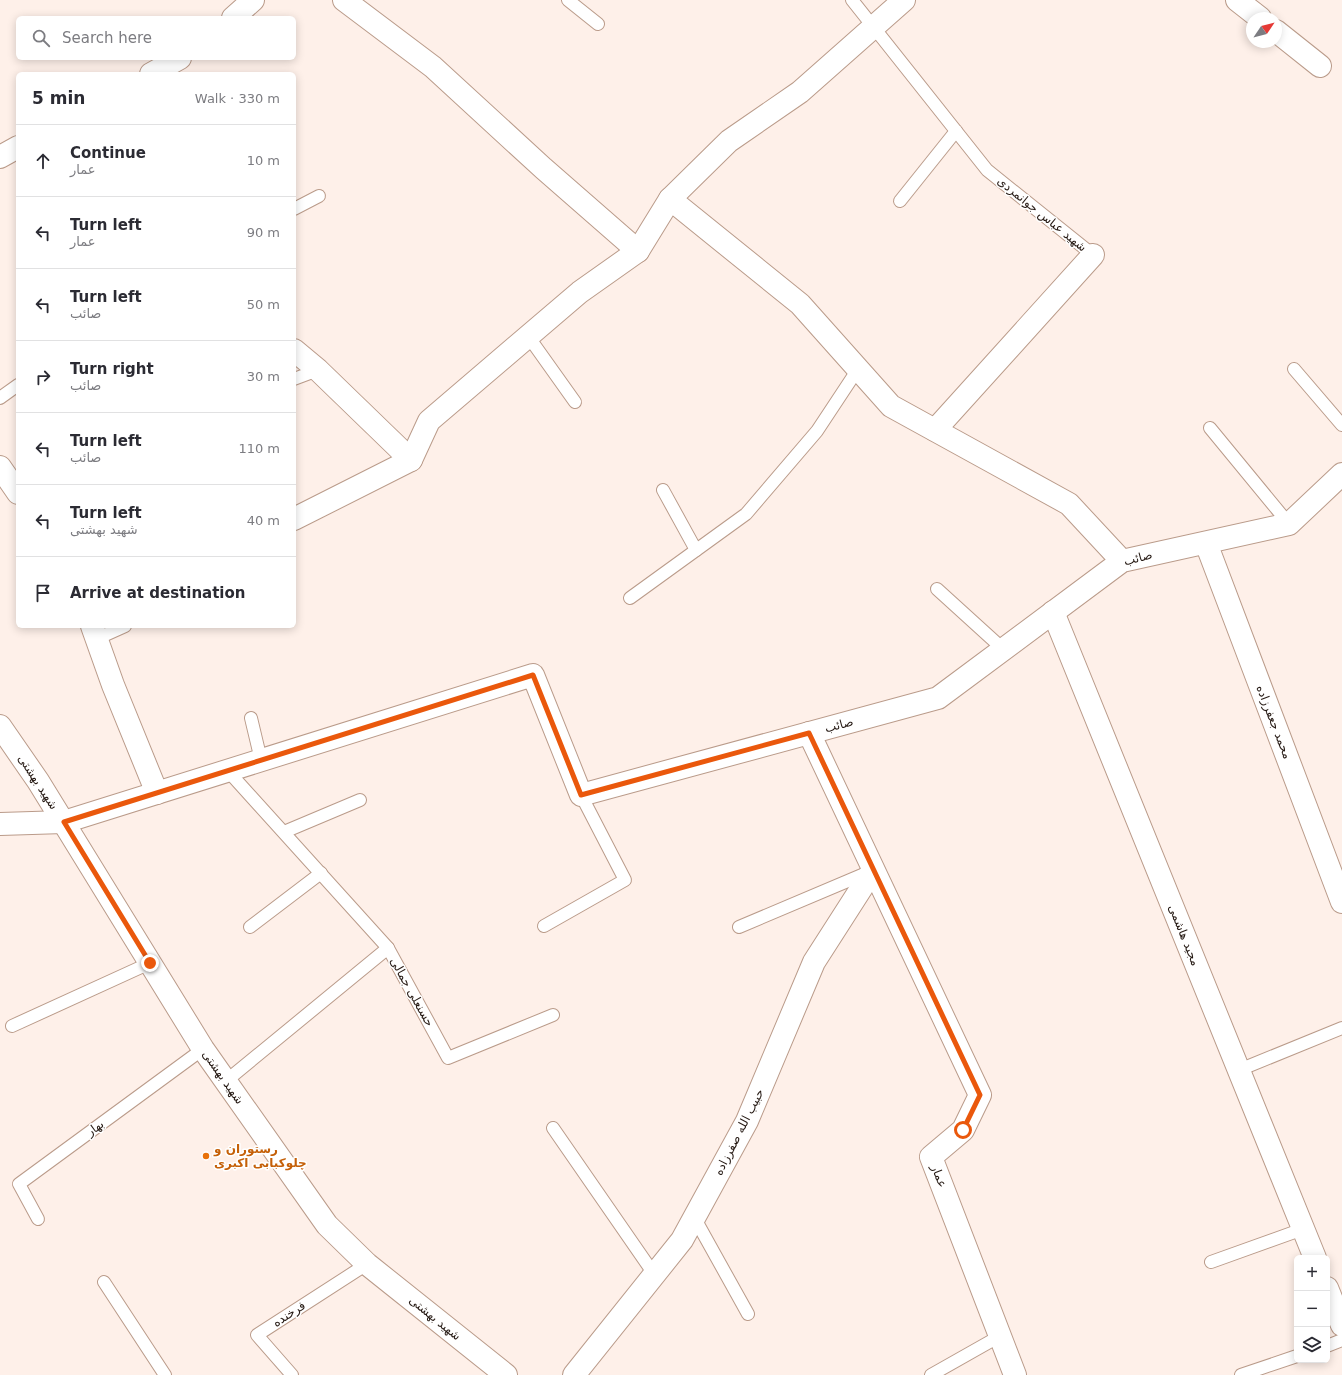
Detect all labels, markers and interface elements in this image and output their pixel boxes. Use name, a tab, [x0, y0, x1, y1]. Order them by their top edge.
north arrow	[1246, 12, 1282, 48]
search box	[16, 16, 296, 60]
icon: search	[30, 27, 52, 49]
text: Search here	[62, 29, 152, 47]
text: 5 min	[32, 88, 85, 108]
text: Walk · 330 m	[195, 91, 280, 106]
text: Continue	[70, 144, 146, 162]
icon: ahead	[32, 150, 54, 172]
text: 10 m	[247, 153, 280, 168]
text: عمار	[70, 162, 96, 177]
street label: شهید عباس جوانمردی	[994, 174, 1089, 255]
text: Turn left	[70, 216, 142, 234]
icon: left	[32, 222, 54, 244]
text: 90 m	[247, 225, 280, 240]
text: عمار	[70, 234, 96, 249]
text: Turn left	[70, 288, 142, 306]
icon: left	[32, 294, 54, 316]
text: 50 m	[247, 297, 280, 312]
text: صائب	[70, 306, 101, 321]
text: Turn right	[70, 360, 154, 378]
icon: right	[32, 366, 54, 388]
text: 30 m	[247, 369, 280, 384]
text: صائب	[70, 378, 101, 393]
text: Turn left	[70, 432, 142, 450]
icon: left	[32, 438, 54, 460]
text: 110 m	[238, 441, 280, 456]
text: صائب	[70, 450, 101, 465]
text: Turn left	[70, 504, 142, 522]
icon: left	[32, 510, 54, 532]
text: 40 m	[247, 513, 280, 528]
text: شهید بهشتی	[70, 522, 138, 537]
street label: صائب	[1122, 547, 1154, 569]
icon: arrive	[32, 582, 54, 604]
text: Arrive at destination	[70, 584, 245, 602]
street label: محمد جعفرزاده	[1253, 683, 1294, 761]
street label: صائب	[823, 714, 855, 736]
street label: شهید بهشتی	[15, 752, 61, 812]
street label: مجید هاشمی	[1165, 902, 1203, 968]
route end	[141, 954, 159, 972]
street label: حسنعلی جمالی	[387, 955, 437, 1029]
street label: شهید بهشتی	[199, 1047, 247, 1107]
street label: حبیب الله صفرزاده	[711, 1086, 768, 1178]
street label: بهار	[83, 1117, 107, 1140]
route start	[954, 1121, 972, 1139]
place label: رستوران و چلوکبابی اکبری	[213, 1142, 307, 1171]
marker: رستوران و چلوکبابی اکبری	[201, 1151, 211, 1161]
street label: عمار	[927, 1162, 950, 1190]
map controls	[1294, 1255, 1330, 1363]
button: +	[1294, 1255, 1330, 1291]
button: −	[1294, 1291, 1330, 1327]
street label: شهید بهشتی	[406, 1293, 464, 1343]
street label: فرخنده	[270, 1298, 308, 1331]
button: layers	[1294, 1327, 1330, 1363]

